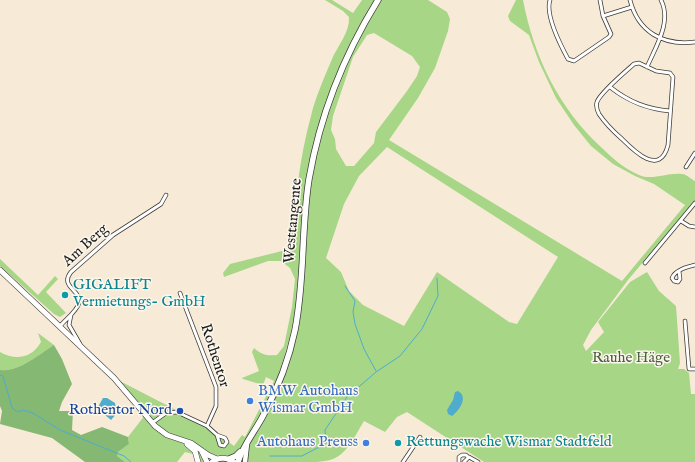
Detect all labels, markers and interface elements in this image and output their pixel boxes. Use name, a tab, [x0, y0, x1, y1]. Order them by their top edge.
street label: Westtangente	[281, 178, 307, 264]
street label: Am Berg	[59, 221, 113, 271]
place label: GIGALIFT Vermietungs- GmbH	[73, 277, 206, 312]
marker: GIGALIFT Vermietungs- GmbH	[60, 290, 70, 300]
street label: Rothentor	[195, 322, 233, 390]
park label: Rauhe Häge	[592, 350, 670, 368]
place label: BMW Autohaus Wismar GmbH	[258, 383, 358, 418]
marker: BMW Autohaus Wismar GmbH	[245, 396, 255, 406]
place label: Rothentor Nord	[69, 402, 172, 420]
marker: Rothentor Nord	[175, 406, 185, 416]
place label: Autohaus Preuss	[257, 434, 358, 452]
place label: Rettungswache Wismar Stadtfeld	[406, 434, 612, 452]
marker: Autohaus Preuss	[361, 438, 371, 448]
marker: Rettungswache Wismar Stadtfeld	[393, 438, 403, 448]

